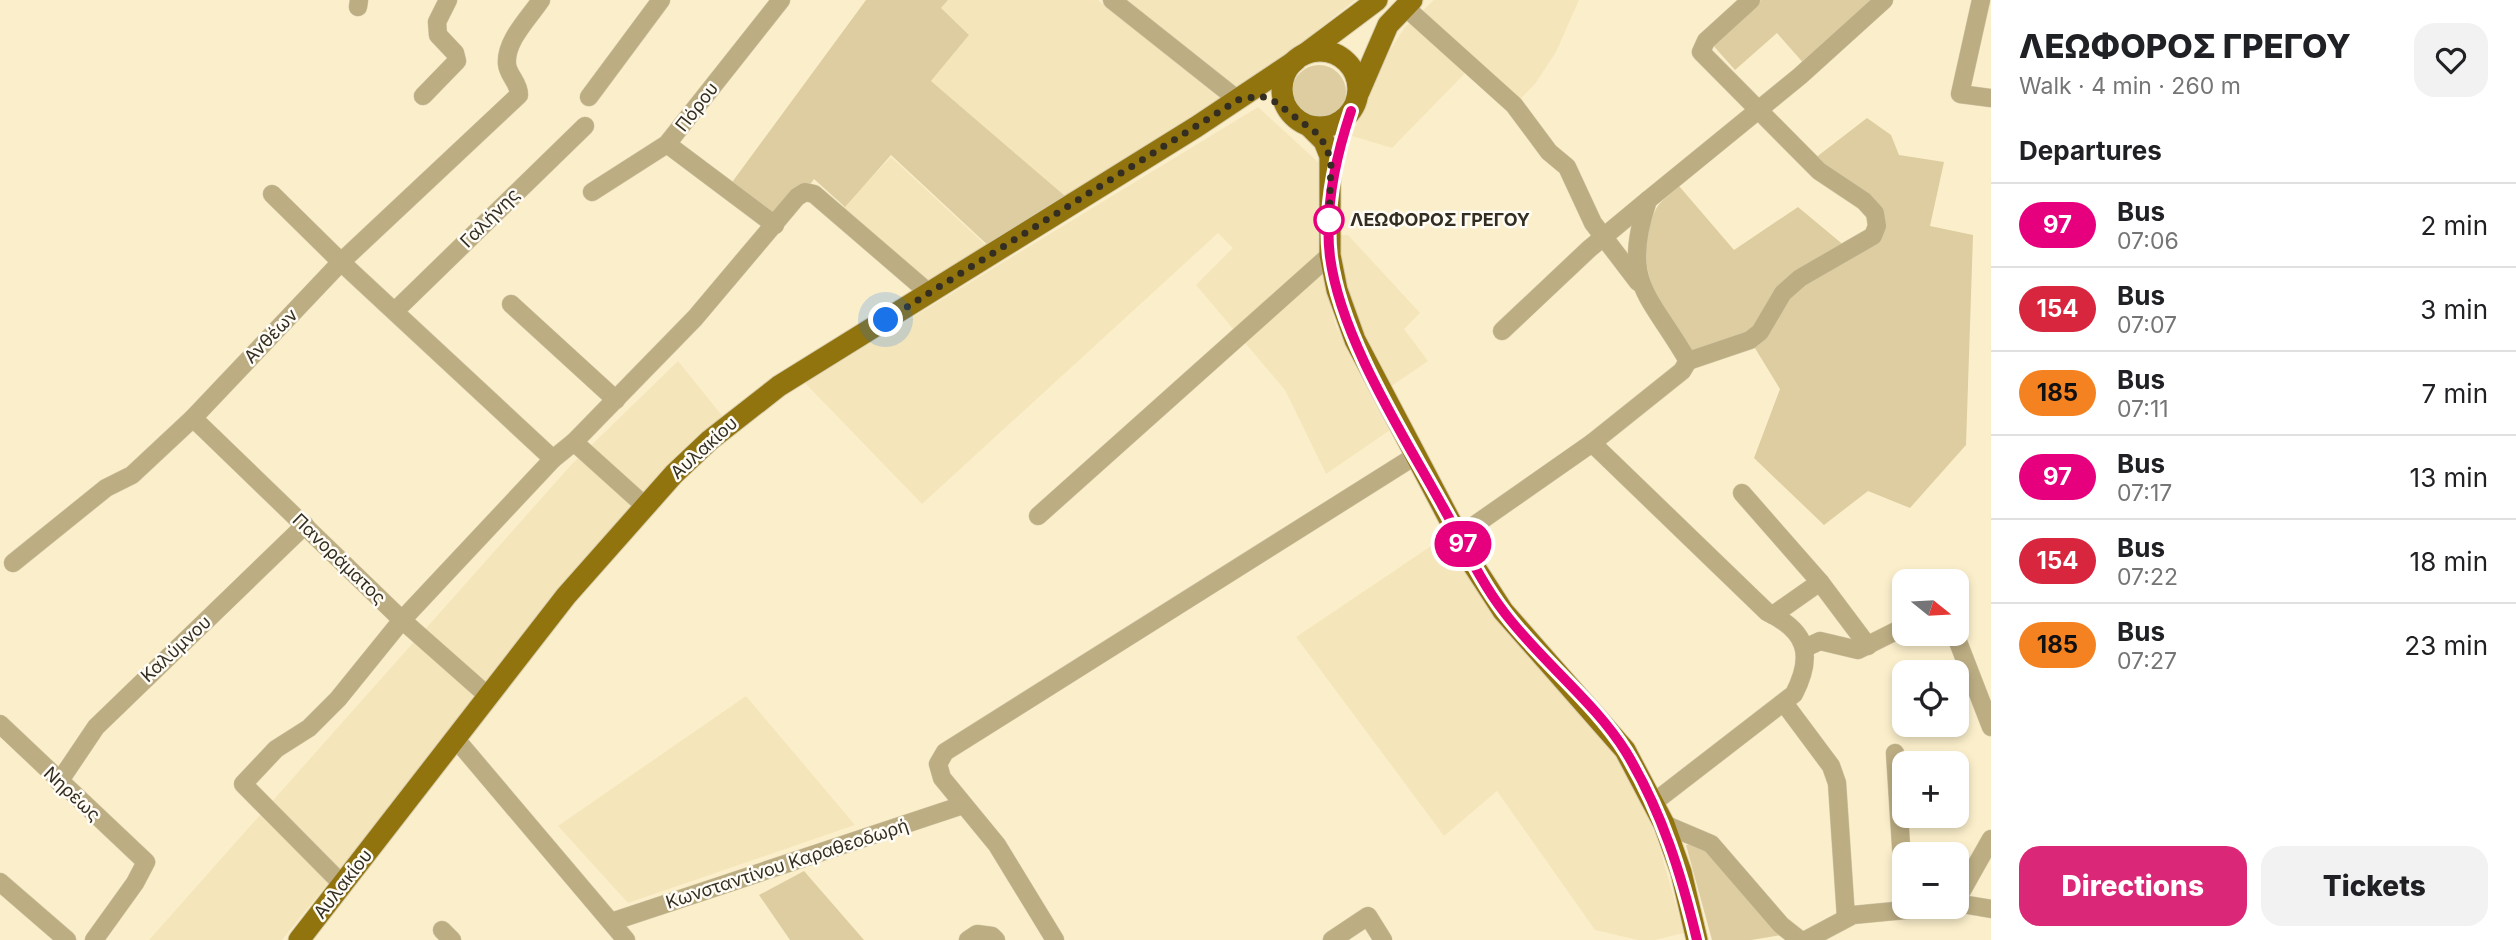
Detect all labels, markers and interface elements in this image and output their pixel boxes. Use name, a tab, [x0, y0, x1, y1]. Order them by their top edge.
button: heart	[2414, 23, 2488, 97]
text: ΛΕΩΦΟΡΟΣ ΓΡΕΓΟΥ	[2019, 26, 2351, 66]
text: Walk · 4 min · 260 m	[2019, 72, 2241, 100]
street label: Πόρου	[671, 78, 722, 135]
text: Departures	[2019, 135, 2162, 166]
street label: Γαλήνης	[456, 184, 523, 251]
text: Bus	[2117, 196, 2165, 227]
marker: ΛΕΩΦΟΡΟΣ ΓΡΕΓΟΥ	[1314, 205, 1344, 235]
place label: ΛΕΩΦΟΡΟΣ ΓΡΕΓΟΥ	[1350, 209, 1530, 230]
text: 97	[2043, 210, 2072, 239]
text: 2 min	[2420, 210, 2488, 241]
text: 07:06	[2117, 227, 2179, 255]
text: Bus	[2117, 280, 2165, 311]
text: 154	[2037, 294, 2078, 323]
text: 3 min	[2420, 294, 2488, 325]
your location	[868, 302, 903, 337]
street label: Ανθέων	[240, 304, 302, 367]
text: 07:07	[2117, 311, 2177, 339]
text: Bus	[2117, 364, 2165, 395]
text: 185	[2037, 378, 2078, 407]
text: 7 min	[2422, 378, 2488, 409]
text: 07:11	[2117, 395, 2169, 423]
street label: Αυλακίου	[666, 412, 741, 483]
text: Bus	[2117, 448, 2165, 479]
text: 97	[2043, 462, 2072, 491]
text: 13 min	[2410, 462, 2488, 493]
text: 07:17	[2117, 479, 2172, 507]
street label: Πανοράματος	[289, 509, 390, 608]
line badge: 97	[1432, 521, 1494, 567]
text: 97	[1448, 529, 1478, 558]
text: Bus	[2117, 532, 2165, 563]
text: 154	[2037, 546, 2078, 575]
text: 18 min	[2410, 546, 2488, 577]
text: 07:22	[2117, 563, 2178, 591]
north arrow	[1892, 569, 1969, 646]
map controls	[1892, 569, 1969, 919]
street label: Καλύμνου	[136, 611, 215, 686]
text: Bus	[2117, 616, 2165, 647]
text: 185	[2037, 630, 2078, 659]
text: 23 min	[2404, 630, 2488, 661]
text: 07:27	[2117, 647, 2177, 675]
button: locate	[1892, 660, 1969, 737]
button: +	[1892, 751, 1969, 828]
street label: Νηρέως	[40, 762, 105, 825]
street label: Κωνσταντίνου Καραθεοδωρή	[663, 814, 911, 913]
button: −	[1892, 842, 1969, 919]
street label: Αυλακίου	[309, 845, 376, 923]
button: Directions	[2019, 846, 2247, 926]
button: Tickets	[2261, 846, 2488, 926]

